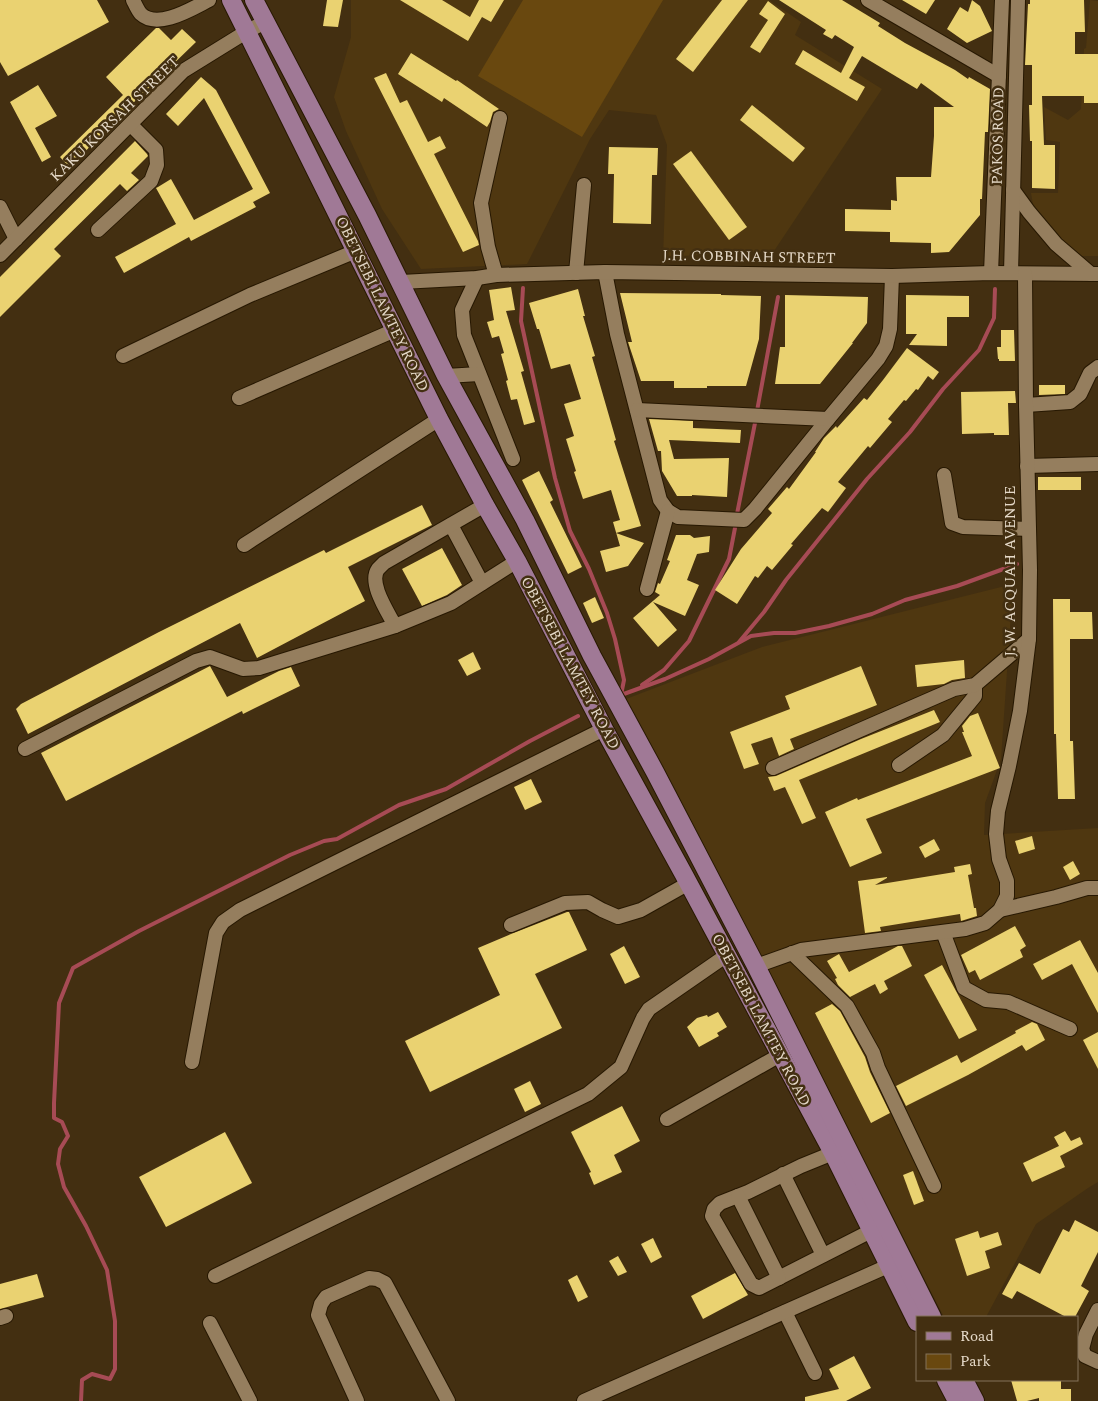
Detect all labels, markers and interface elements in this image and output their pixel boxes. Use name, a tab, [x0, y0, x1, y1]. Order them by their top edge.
street label: KAKU KORSAH STREET	[45, 51, 185, 187]
street label: PAKOS ROAD	[986, 87, 1010, 185]
street label: OBETSEBI LAMTEY ROAD	[329, 212, 435, 396]
street label: J.H. COBBINAH STREET	[662, 244, 836, 270]
street label: J. W. ACQUAH AVENUE	[999, 486, 1022, 656]
street label: OBETSEBI LAMTEY ROAD	[515, 573, 625, 753]
street label: OBETSEBI LAMTEY ROAD	[706, 930, 816, 1110]
legend	[916, 1316, 1078, 1381]
text: Road	[960, 1325, 994, 1348]
text: Park	[960, 1350, 991, 1373]

